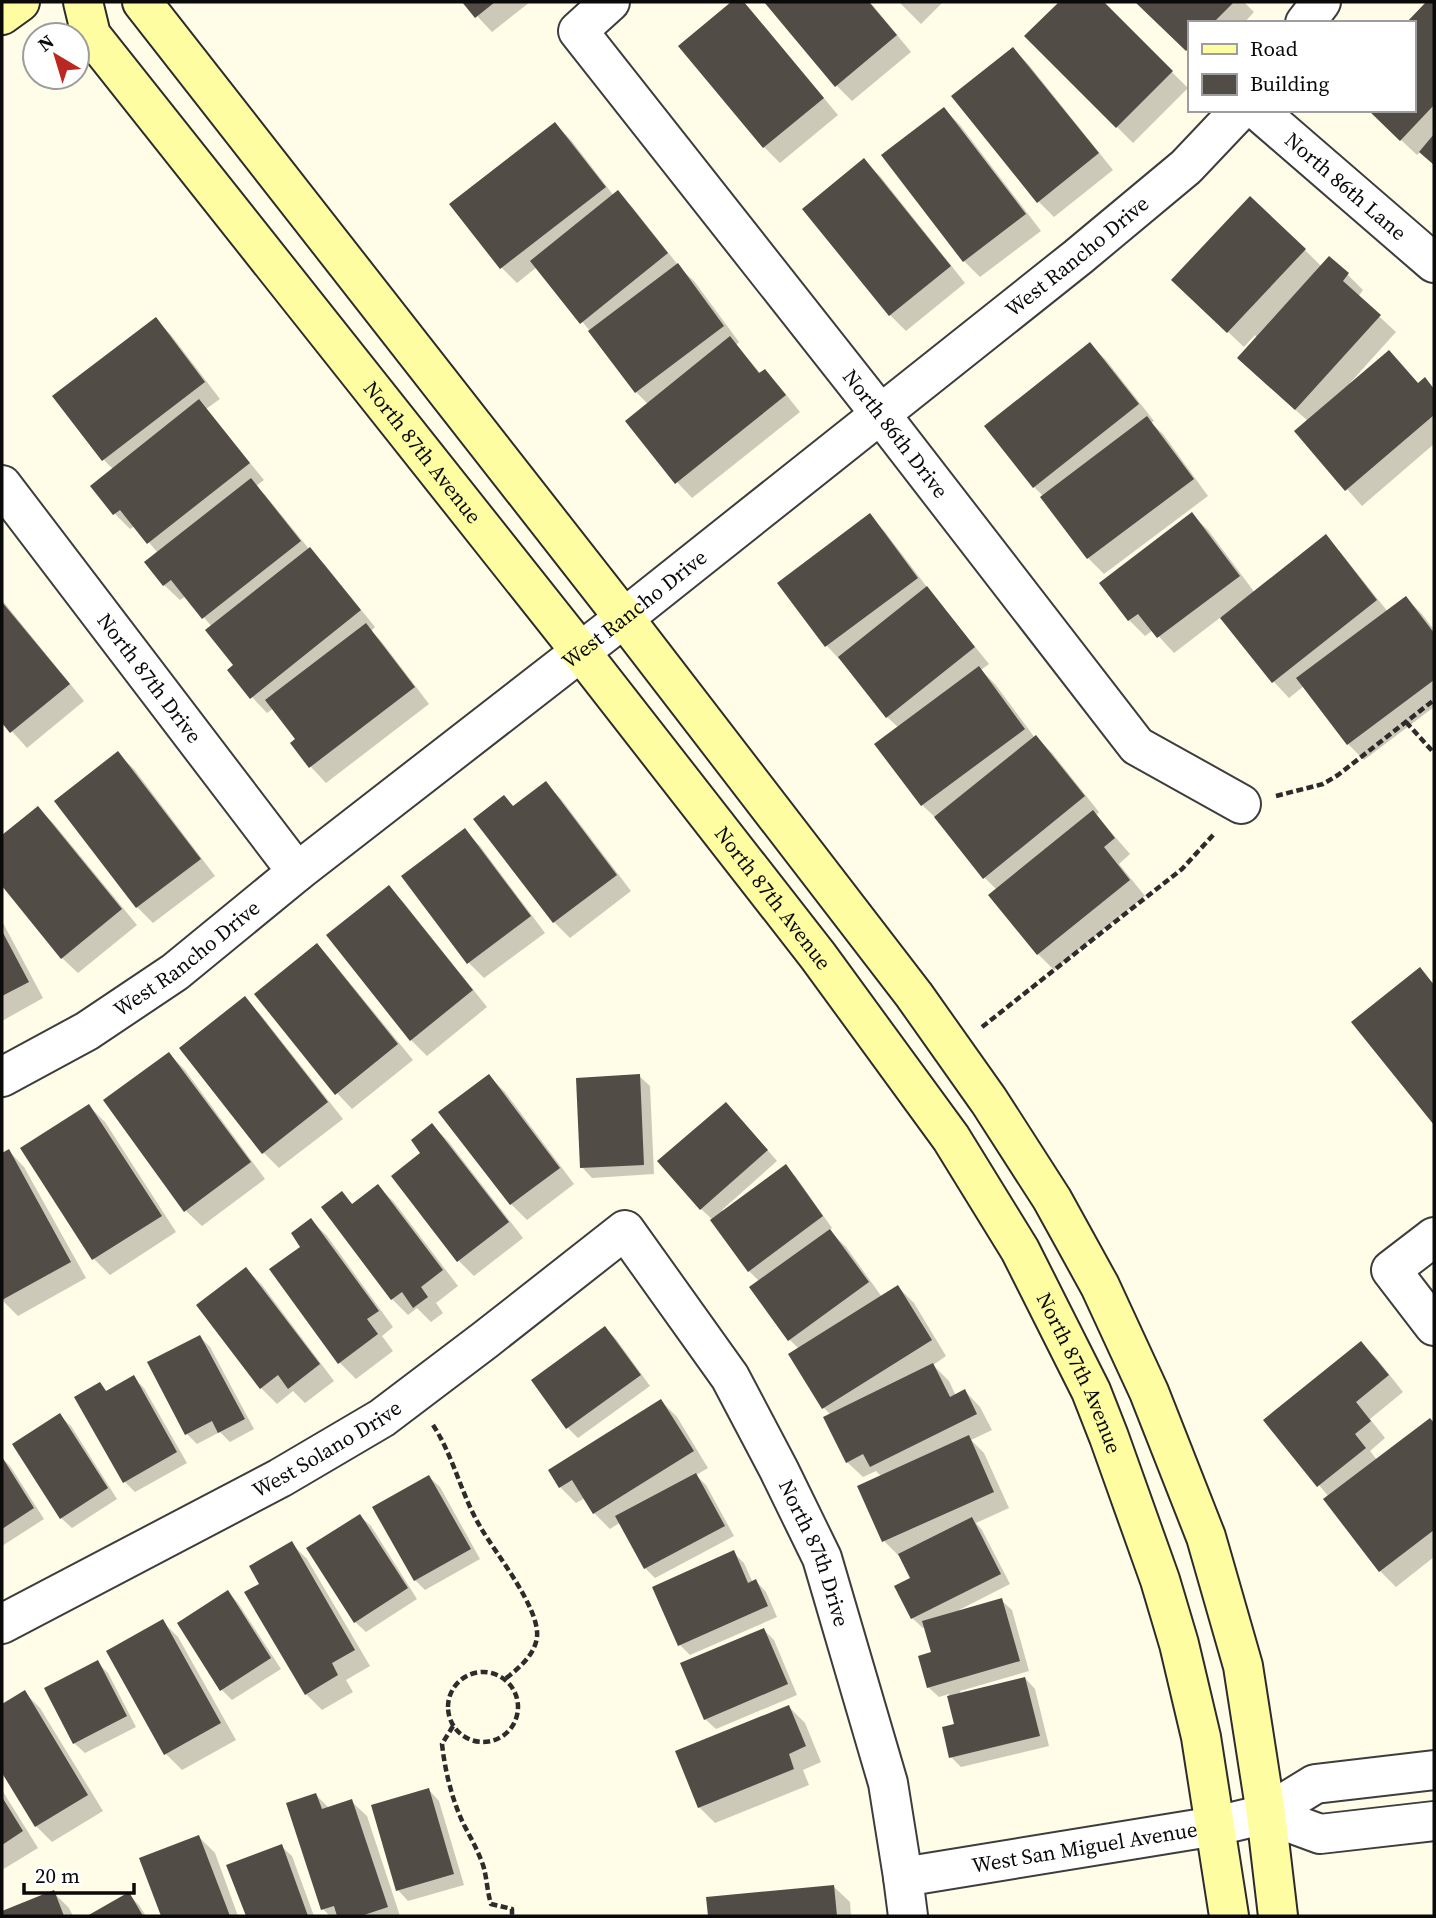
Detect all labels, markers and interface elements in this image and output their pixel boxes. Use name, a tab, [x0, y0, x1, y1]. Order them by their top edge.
north arrow	[21, 21, 91, 91]
legend	[1188, 21, 1415, 112]
text: N	[32, 28, 59, 57]
text: Road	[1250, 34, 1298, 63]
text: Building	[1250, 69, 1329, 98]
street label: North 86th Lane	[1279, 125, 1413, 247]
street label: West Rancho Drive	[999, 189, 1155, 323]
street label: North 86th Drive	[836, 363, 955, 504]
street label: North 87th Avenue	[357, 375, 488, 530]
street label: West Rancho Drive	[556, 543, 713, 675]
street label: North 87th Drive	[91, 607, 209, 749]
street label: North 87th Avenue	[708, 820, 838, 976]
street label: West Rancho Drive	[108, 893, 266, 1023]
street label: North 87th Avenue	[1030, 1287, 1129, 1458]
street label: West Solano Drive	[247, 1393, 407, 1504]
street label: North 87th Drive	[772, 1475, 856, 1630]
street label: West San Miguel Avenue	[970, 1814, 1199, 1880]
scale bar	[24, 1852, 135, 1896]
text: 20 m	[35, 1861, 80, 1890]

